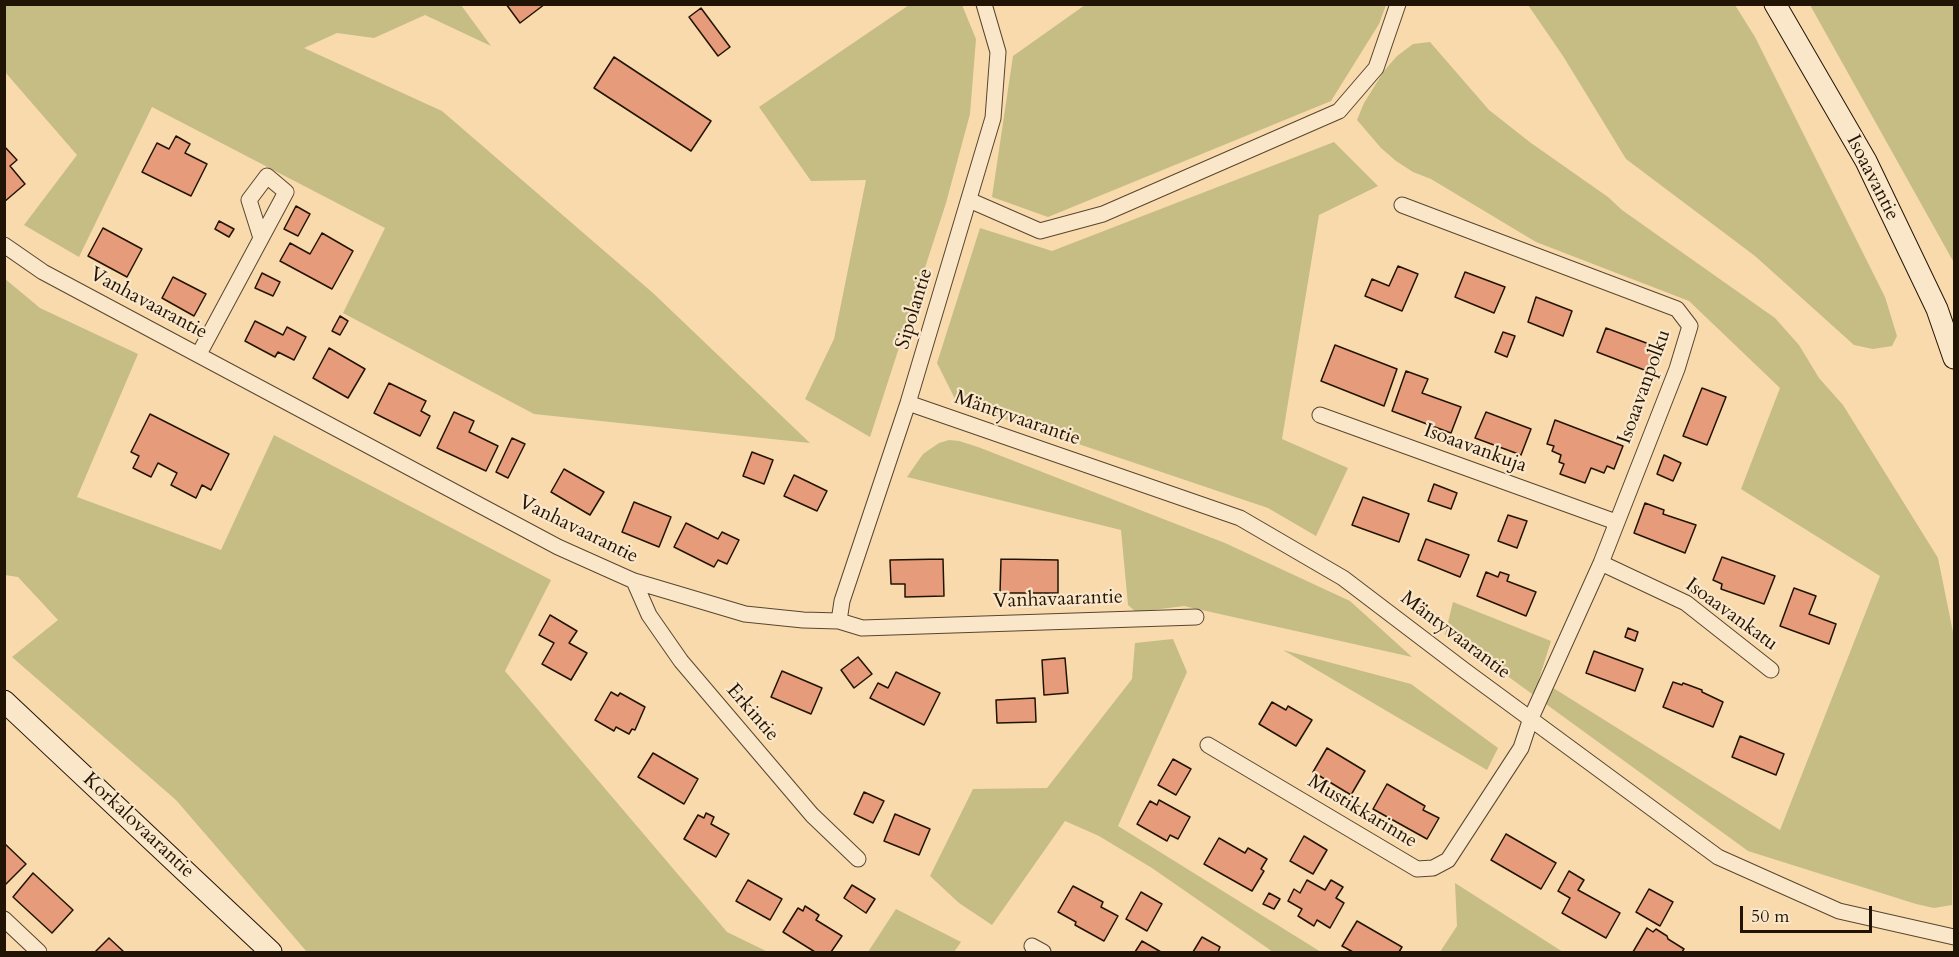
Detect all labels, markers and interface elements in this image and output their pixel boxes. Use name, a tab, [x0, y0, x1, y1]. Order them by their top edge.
street label: Isoaavantie	[1840, 131, 1904, 225]
street label: Vanhavaarantie	[85, 263, 211, 345]
street label: Sipolantie	[891, 266, 939, 352]
street label: Isoaavanpolku	[1613, 327, 1677, 447]
street label: Mäntyvaarantie	[951, 386, 1083, 452]
street label: Isoaavankuja	[1420, 419, 1530, 479]
street label: Vanhavaarantie	[514, 491, 642, 569]
street label: Isoaavankatu	[1680, 573, 1782, 657]
street label: Vanhavaarantie	[993, 586, 1123, 614]
street label: Mäntyvaarantie	[1395, 587, 1515, 685]
street label: Erkintie	[721, 679, 783, 747]
street label: Korkalovaarantie	[77, 768, 199, 884]
street label: Mustikkarinne	[1303, 770, 1421, 854]
scale bar	[1743, 894, 1875, 932]
text: 50 m	[1751, 904, 1790, 929]

